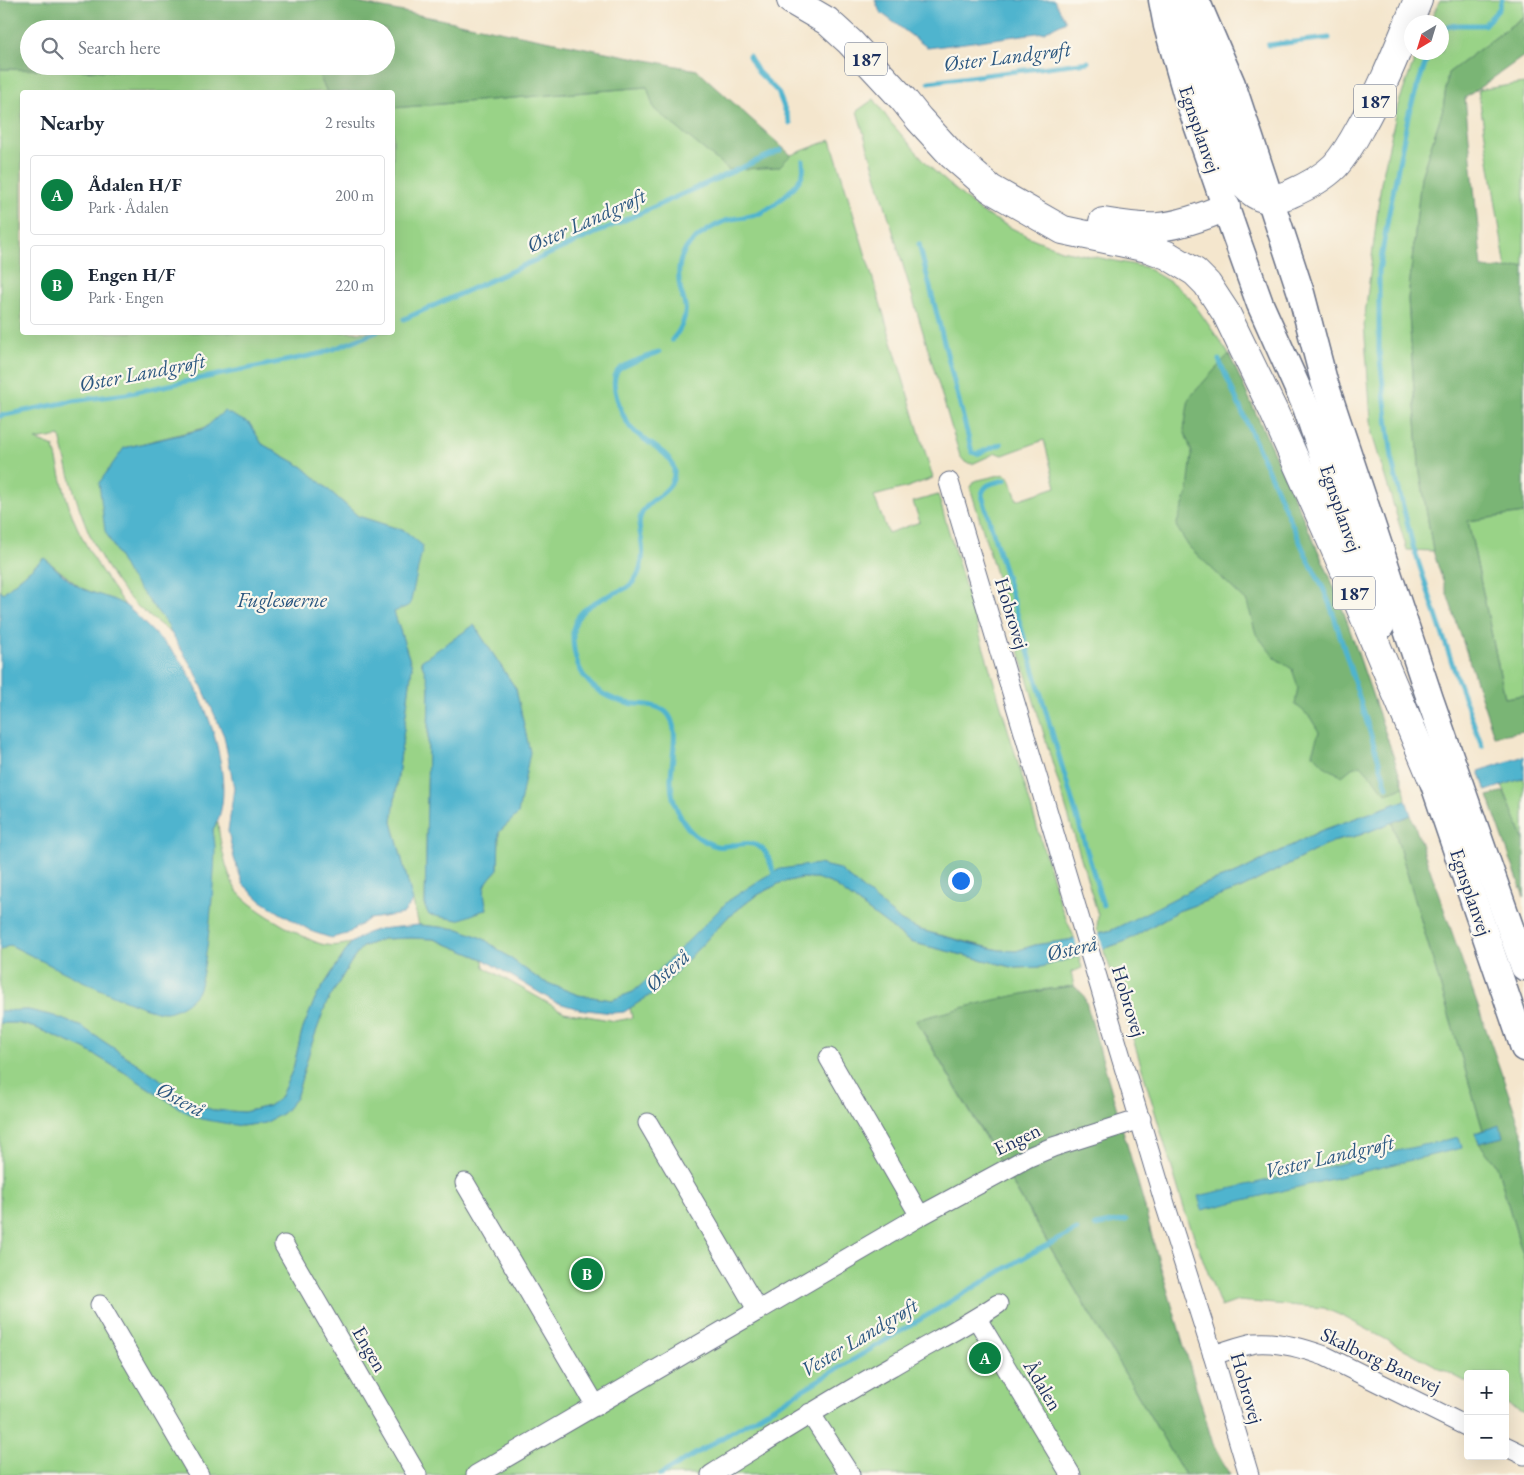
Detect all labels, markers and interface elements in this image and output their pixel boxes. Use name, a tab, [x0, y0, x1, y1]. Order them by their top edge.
north arrow	[1404, 15, 1449, 60]
search box	[20, 20, 395, 75]
icon: search	[38, 34, 66, 62]
text: Search here	[78, 35, 160, 60]
water label: Øster Landgrøft	[942, 35, 1073, 77]
road number: 187	[845, 42, 887, 76]
street label: Egnsplanvej	[1173, 82, 1227, 176]
road number: 187	[1354, 84, 1396, 118]
text: Nearby	[40, 109, 104, 136]
text: 2 results	[325, 112, 375, 133]
text: Ådalen H/F	[88, 172, 182, 197]
water label: Øster Landgrøft	[522, 181, 651, 258]
text: A	[51, 185, 63, 206]
text: 200 m	[335, 185, 374, 206]
text: Park · Ådalen	[88, 197, 169, 218]
text: Engen H/F	[88, 262, 176, 287]
text: B	[52, 275, 62, 296]
text: 220 m	[335, 275, 374, 296]
text: Park · Engen	[88, 287, 164, 308]
water label: Øster Landgrøft	[77, 346, 208, 397]
street label: Egnsplanvej	[1314, 461, 1368, 555]
street label: Hobrovej	[989, 574, 1035, 652]
road number: 187	[1333, 576, 1375, 610]
water label: Fuglesøerne	[236, 586, 328, 613]
street label: Egnsplanvej	[1444, 845, 1498, 939]
your location	[948, 868, 974, 894]
water label: Østerå	[1044, 929, 1100, 967]
water label: Østerå	[639, 943, 695, 997]
street label: Hobrovej	[1106, 962, 1152, 1040]
water label: Østerå	[152, 1075, 210, 1123]
street label: Engen	[989, 1116, 1045, 1161]
water label: Vester Landgrøft	[1262, 1128, 1397, 1184]
pin: B	[571, 1255, 603, 1293]
water label: Vester Landgrøft	[795, 1291, 923, 1383]
street label: Engen	[347, 1321, 394, 1377]
street label: Skalborg Banevej	[1317, 1321, 1445, 1399]
pin: A	[969, 1339, 1001, 1377]
street label: Hobrovej	[1224, 1349, 1270, 1427]
street label: Ådalen	[1017, 1354, 1069, 1416]
map controls	[1464, 1370, 1509, 1460]
button: +	[1464, 1370, 1509, 1415]
button: −	[1464, 1415, 1509, 1460]

